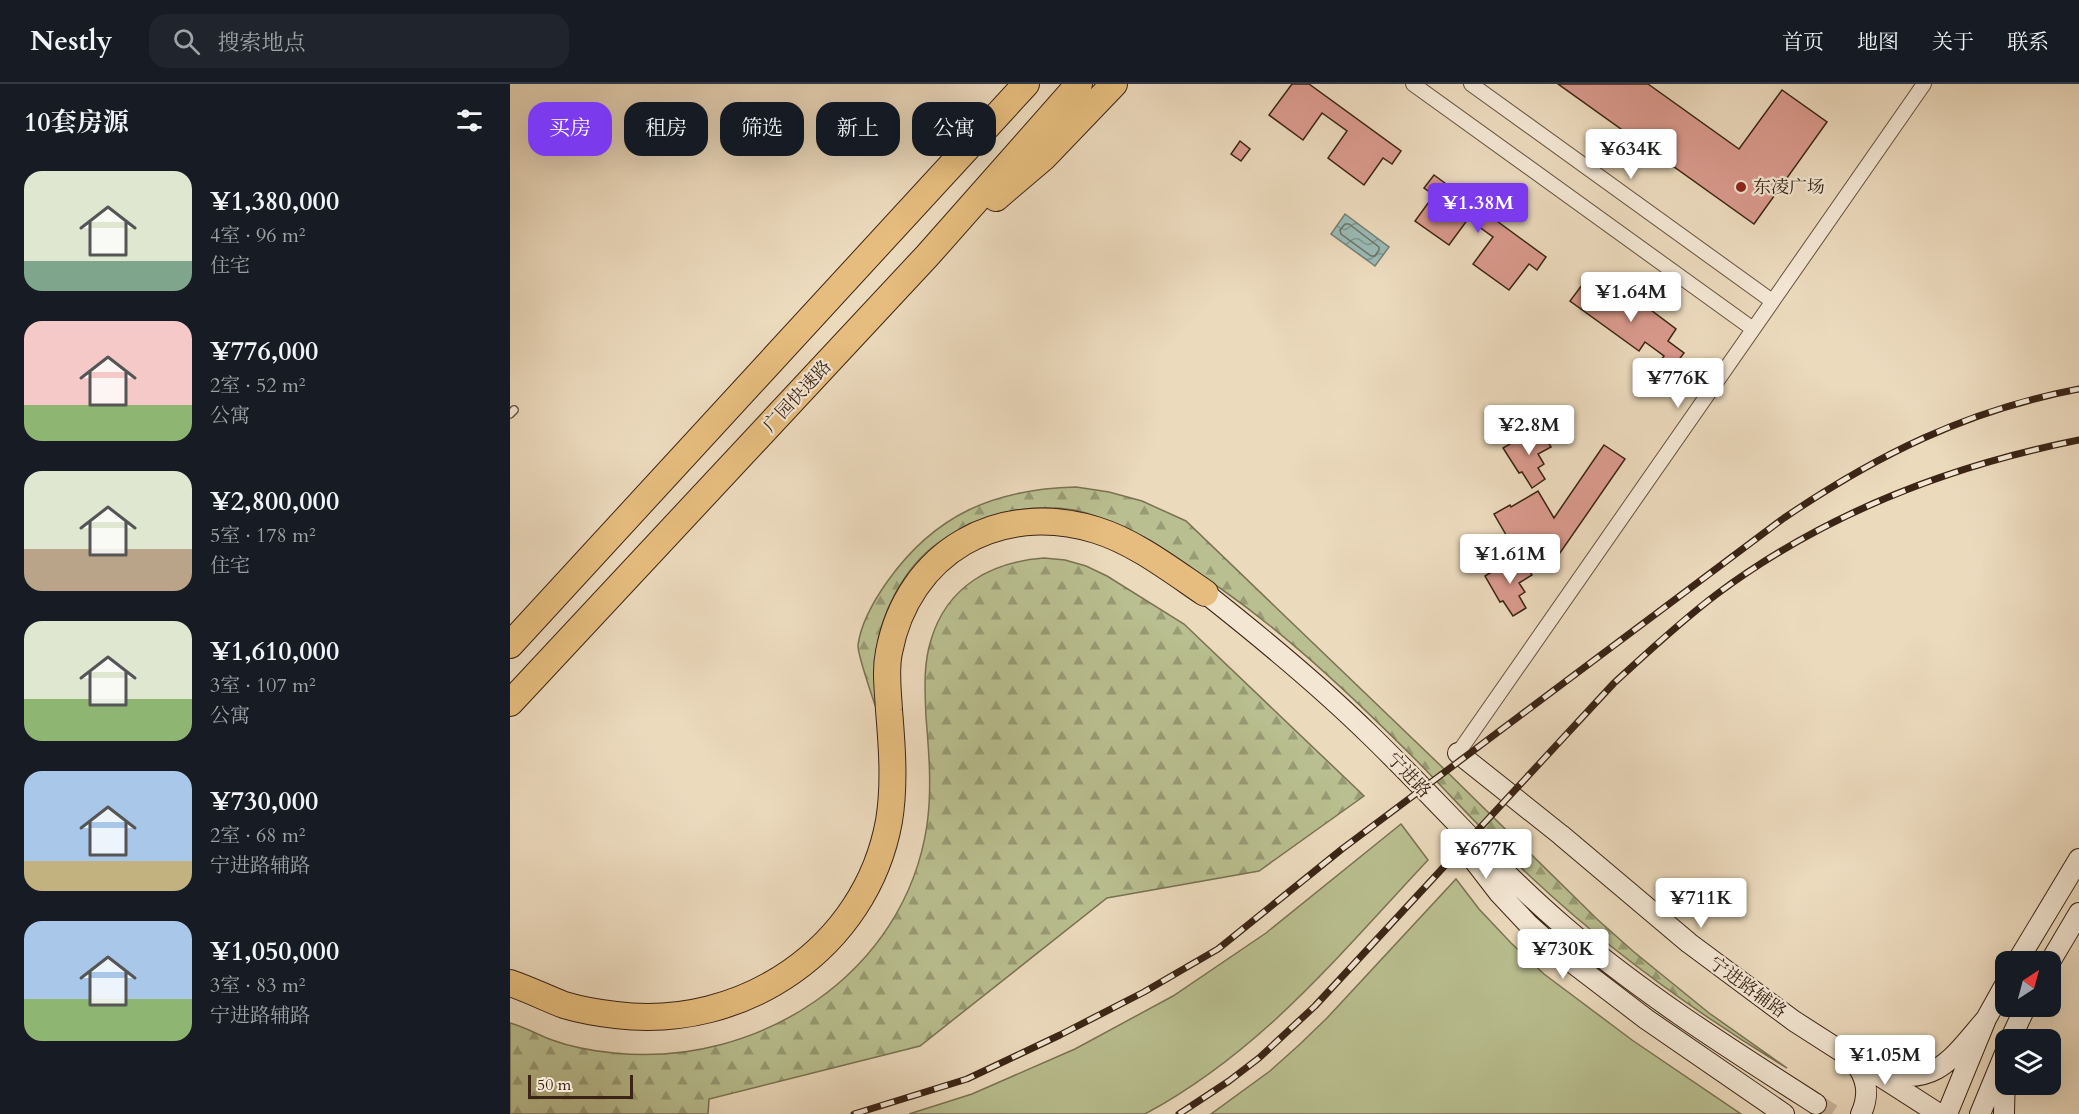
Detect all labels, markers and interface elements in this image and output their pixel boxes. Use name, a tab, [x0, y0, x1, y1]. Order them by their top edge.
search box	[149, 14, 569, 68]
text: Nestly	[30, 22, 113, 60]
icon: search	[170, 25, 203, 58]
text: 搜索地点	[218, 28, 306, 58]
text: 首页	[1782, 28, 1824, 57]
text: 地图	[1857, 28, 1899, 57]
text: 关于	[1932, 28, 1974, 57]
text: 联系	[2007, 28, 2049, 57]
chip: 买房	[528, 102, 612, 156]
chip: 租房	[624, 102, 708, 156]
chip: 筛选	[720, 102, 804, 156]
chip: 新上	[816, 102, 900, 156]
chip: 公寓	[912, 102, 996, 156]
icon: filters	[453, 104, 486, 137]
text: 10套房源	[24, 105, 129, 140]
pin: ¥634K	[1589, 129, 1673, 180]
text: ¥634K	[1600, 135, 1662, 162]
place label: 东凌广场	[1753, 175, 1825, 200]
marker: 东凌广场	[1734, 180, 1748, 194]
pin: ¥1.38M	[1429, 183, 1527, 234]
text: ¥1,380,000	[210, 184, 339, 219]
text: ¥1.38M	[1442, 189, 1514, 216]
icon: home	[72, 195, 144, 267]
text: 4室 · 96 m²	[210, 222, 306, 249]
text: 住宅	[210, 252, 250, 279]
pin: ¥1.64M	[1582, 272, 1680, 323]
text: ¥1.64M	[1595, 278, 1667, 305]
text: ¥776,000	[210, 334, 318, 369]
icon: home	[72, 345, 144, 417]
street label: 广园快速路	[758, 355, 837, 438]
pin: ¥776K	[1636, 358, 1720, 409]
text: ¥776K	[1647, 364, 1709, 391]
text: 2室 · 52 m²	[210, 372, 306, 399]
text: 公寓	[210, 402, 250, 429]
pin: ¥2.8M	[1487, 405, 1571, 456]
text: ¥2.8M	[1498, 411, 1560, 438]
text: ¥2,800,000	[210, 484, 339, 519]
icon: home	[72, 495, 144, 567]
text: 5室 · 178 m²	[210, 522, 316, 549]
pin: ¥1.61M	[1461, 534, 1559, 585]
text: ¥1.61M	[1474, 540, 1546, 567]
text: 住宅	[210, 552, 250, 579]
text: ¥1,610,000	[210, 634, 339, 669]
icon: home	[72, 645, 144, 717]
text: 3室 · 107 m²	[210, 672, 316, 699]
text: 公寓	[210, 702, 250, 729]
street label: 宁进路	[1381, 747, 1436, 803]
text: ¥730,000	[210, 784, 318, 819]
icon: home	[72, 795, 144, 867]
text: 2室 · 68 m²	[210, 822, 306, 849]
pin: ¥677K	[1444, 829, 1528, 880]
text: ¥677K	[1455, 835, 1517, 862]
text: 宁进路辅路	[210, 852, 310, 879]
pin: ¥711K	[1659, 878, 1743, 929]
text: ¥711K	[1670, 884, 1732, 911]
pin: ¥730K	[1521, 929, 1605, 980]
text: ¥1,050,000	[210, 934, 339, 969]
text: ¥730K	[1532, 935, 1594, 962]
icon: home	[72, 945, 144, 1017]
street label: 宁进路辅路	[1704, 951, 1791, 1024]
north arrow	[1995, 951, 2061, 1017]
map controls	[1995, 951, 2061, 1095]
text: 3室 · 83 m²	[210, 972, 306, 999]
text: 宁进路辅路	[210, 1002, 310, 1029]
button: layers	[1995, 1029, 2061, 1095]
pin: ¥1.05M	[1836, 1035, 1934, 1086]
text: ¥1.05M	[1849, 1041, 1921, 1068]
scale bar	[528, 1072, 633, 1100]
text: 50 m	[537, 1074, 571, 1096]

